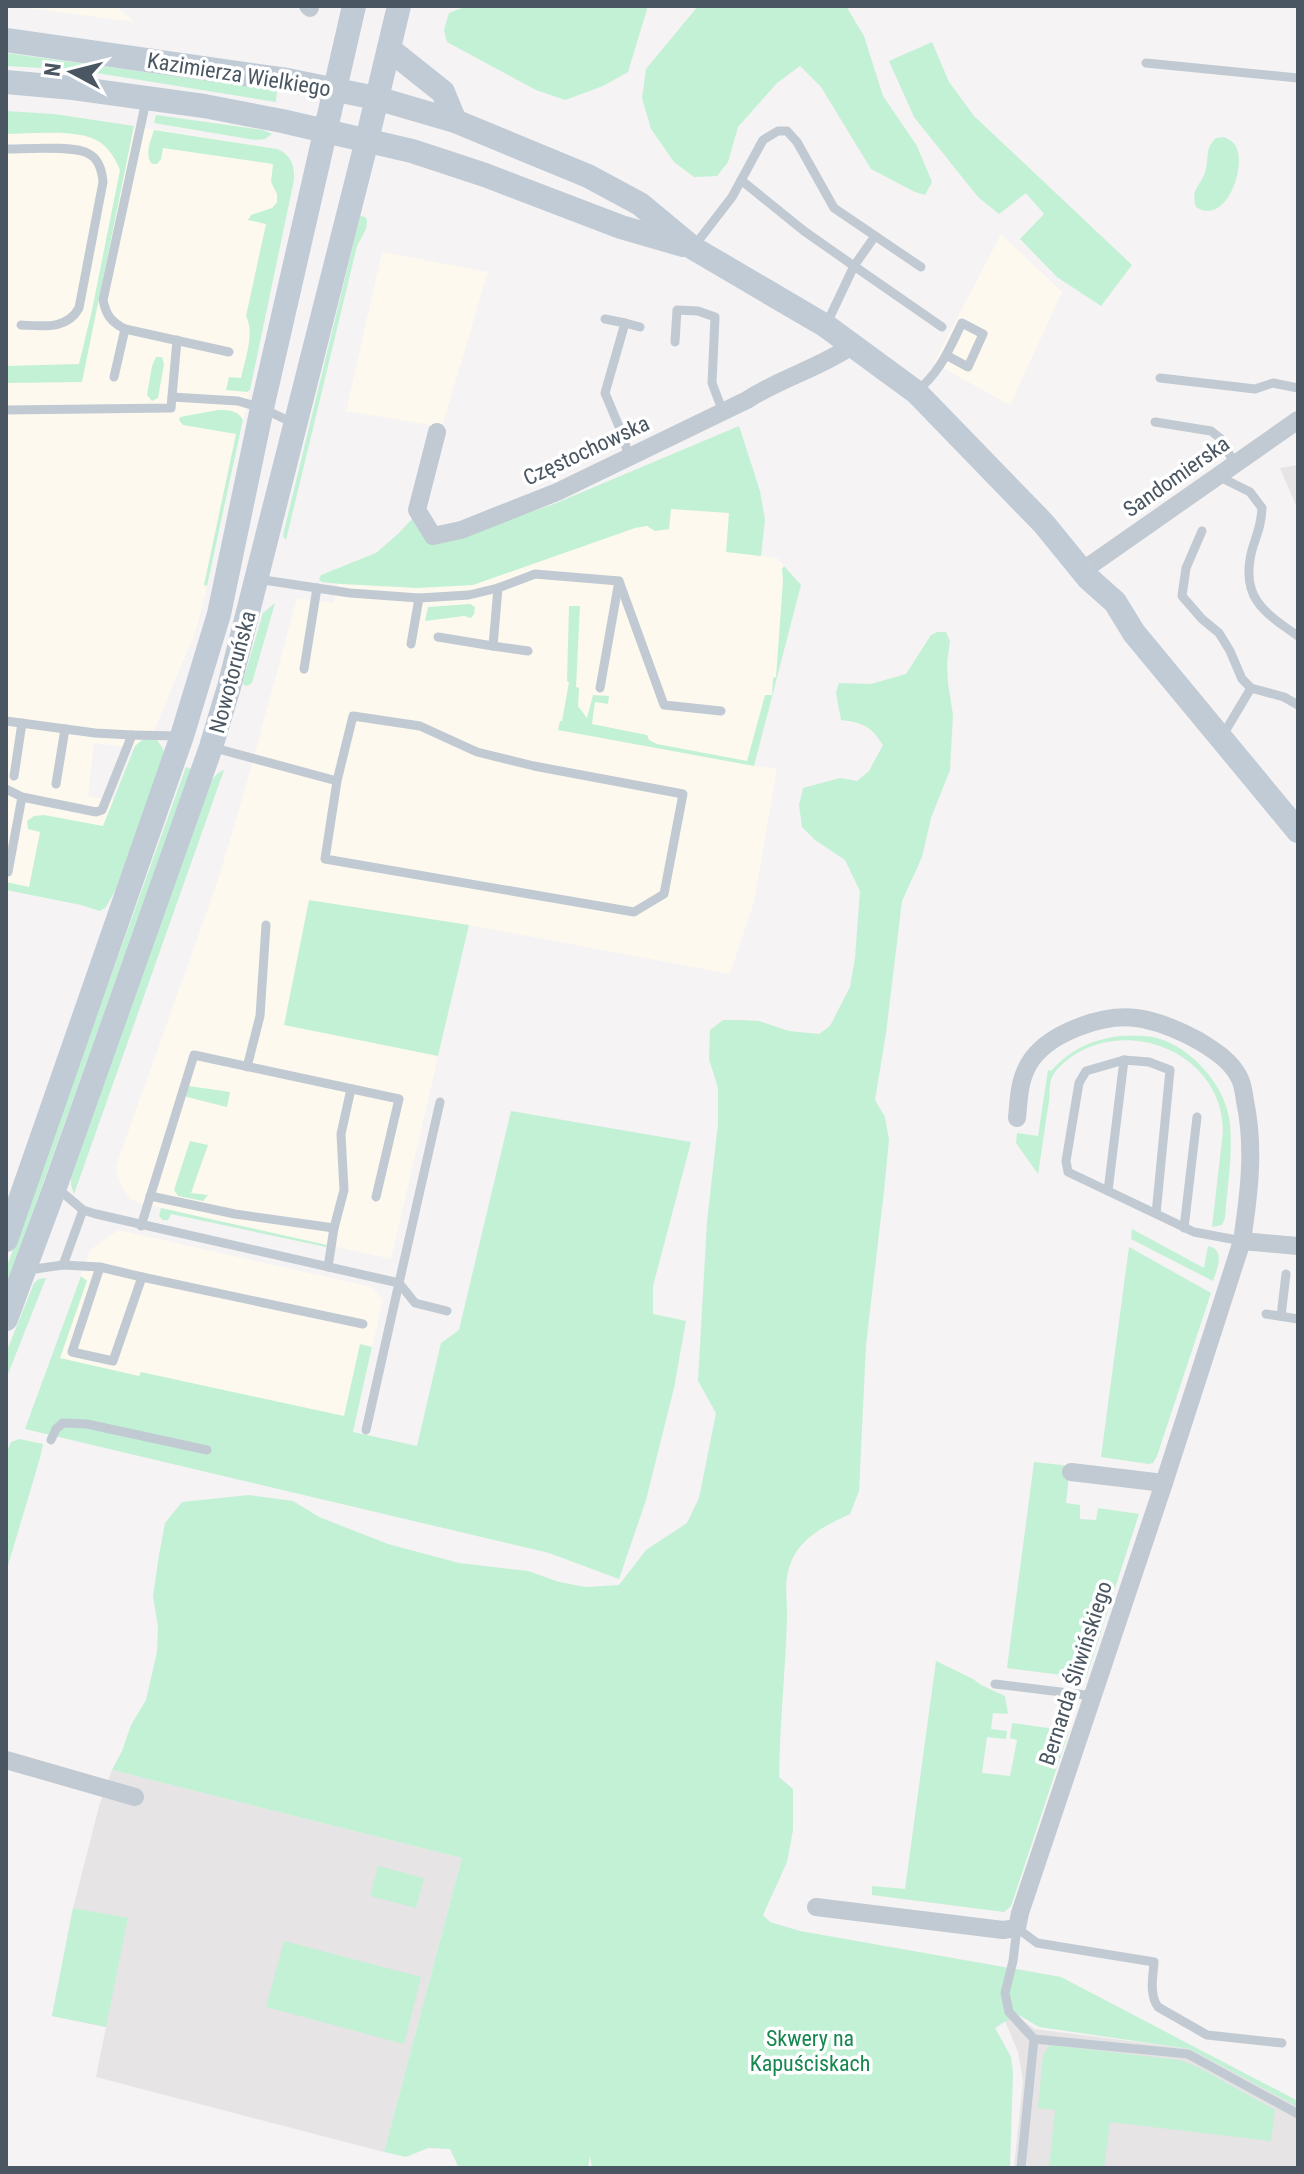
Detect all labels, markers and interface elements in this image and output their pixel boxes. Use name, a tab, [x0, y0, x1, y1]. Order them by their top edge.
north arrow	[32, 32, 112, 112]
street label: Kazimierza Wielkiego	[145, 48, 332, 101]
text: N	[39, 61, 66, 78]
street label: Częstochowska	[519, 410, 653, 491]
street label: Sandomierska	[1118, 431, 1234, 522]
street label: Nowotoruńska	[204, 608, 261, 736]
street label: Bernarda Śliwińskiego	[1034, 1578, 1117, 1768]
park label: Skwery na Kapuściskach	[750, 2026, 870, 2076]

